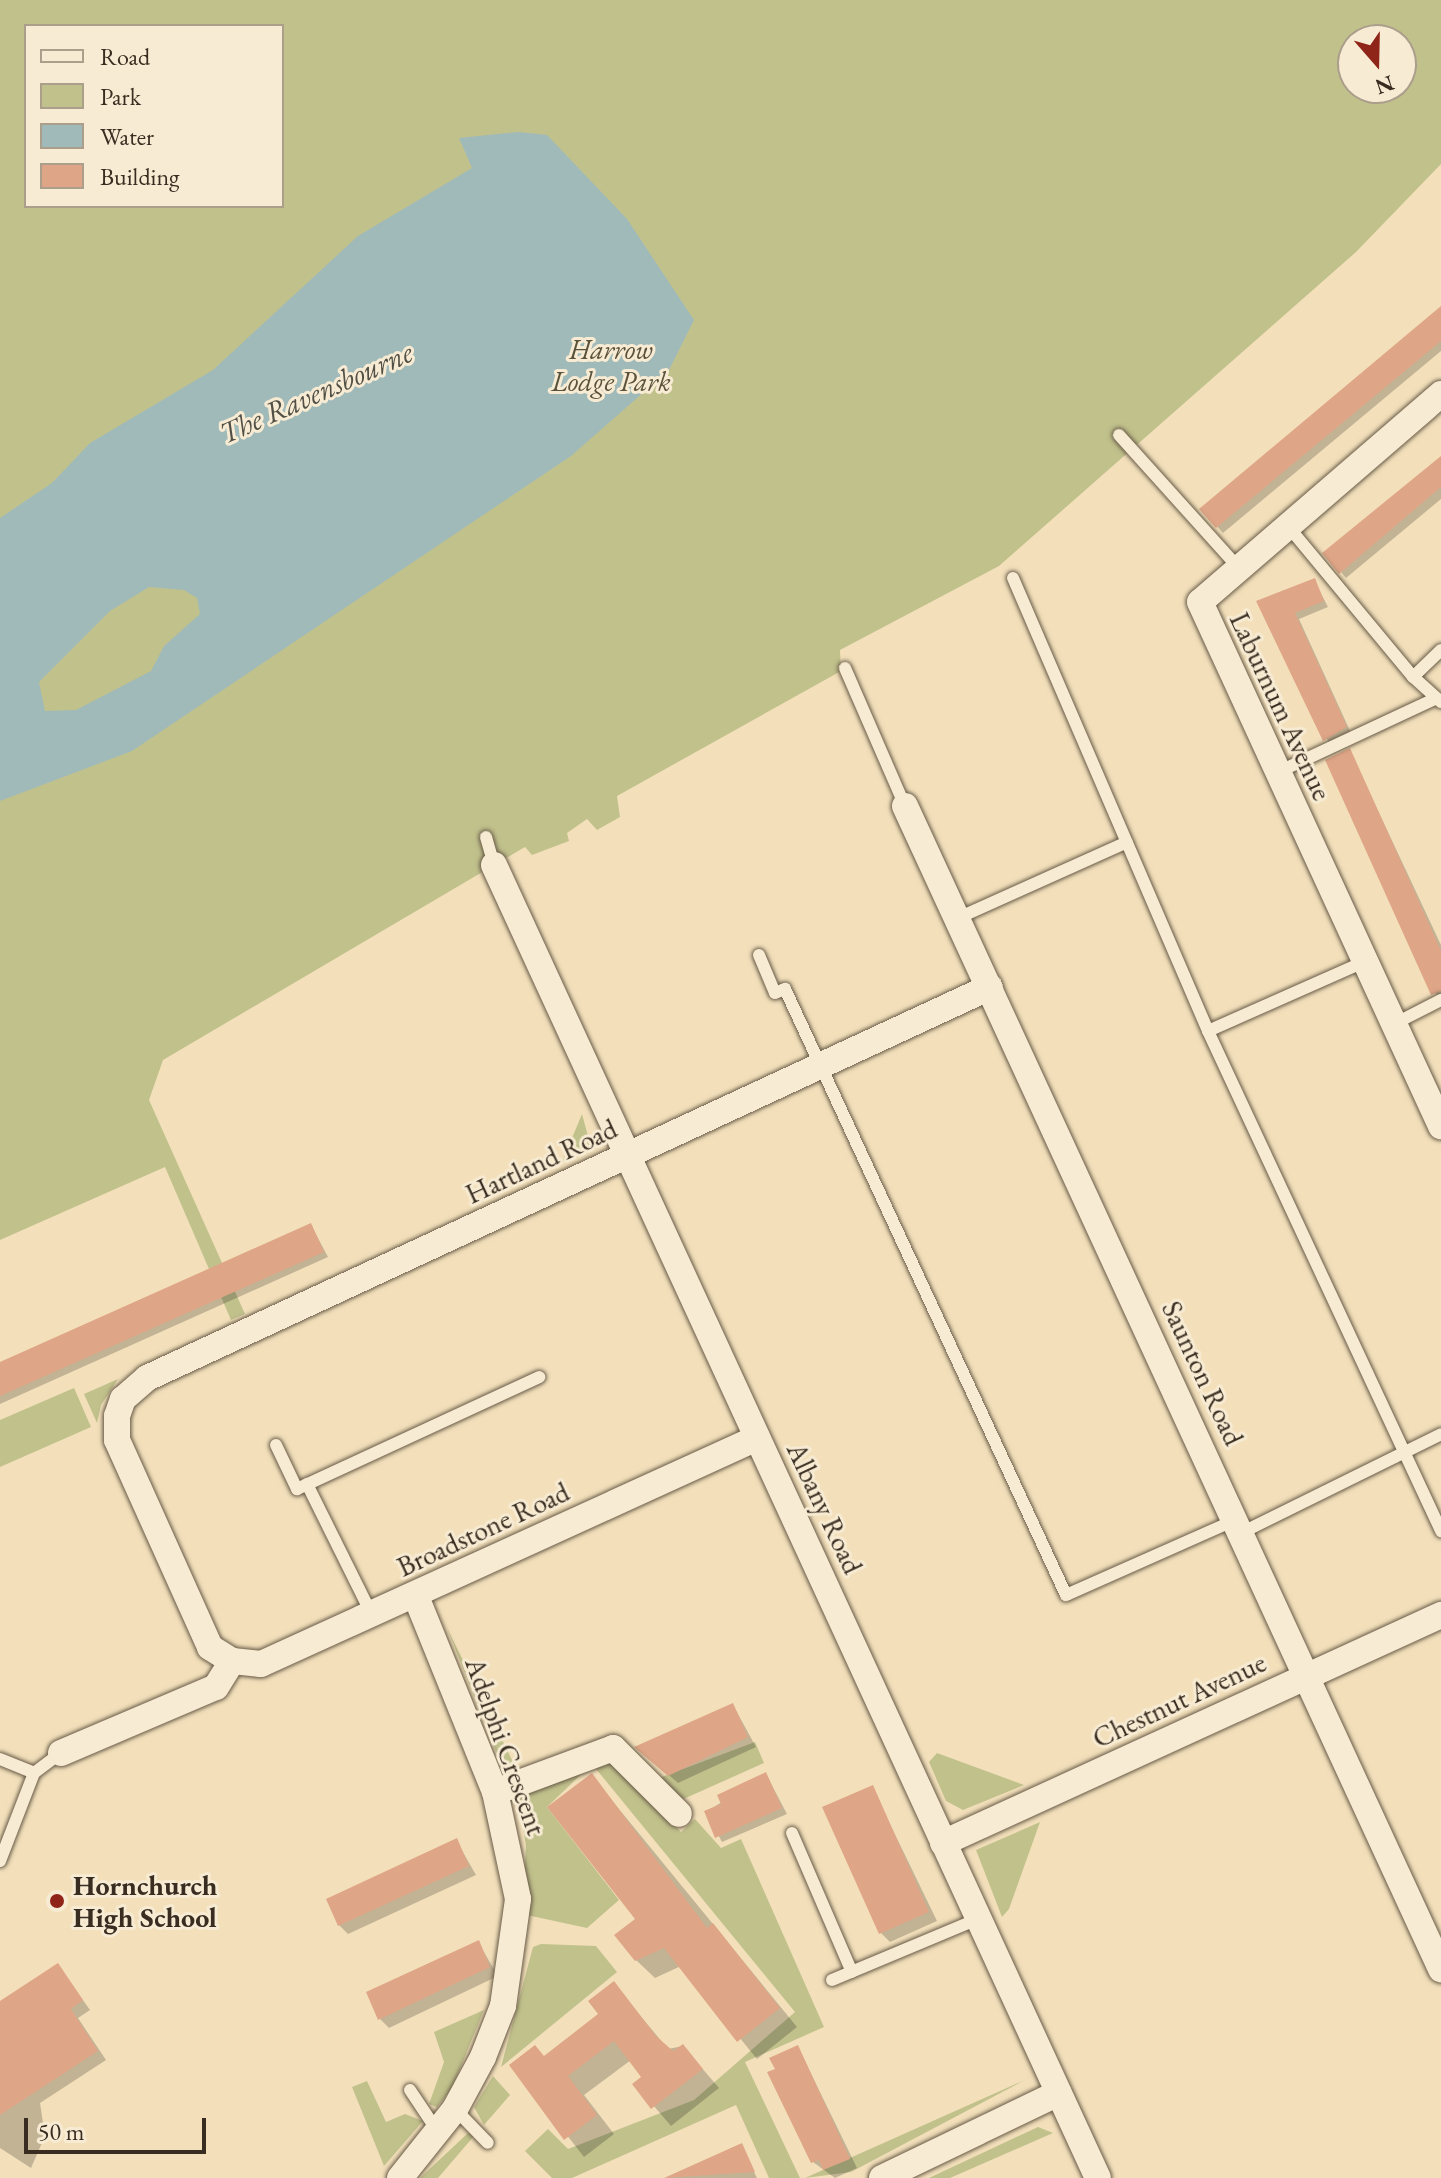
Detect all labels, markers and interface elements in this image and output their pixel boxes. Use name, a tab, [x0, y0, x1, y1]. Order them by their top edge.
legend	[24, 24, 284, 208]
north arrow	[1337, 24, 1417, 104]
text: Road	[100, 41, 150, 72]
text: N	[1371, 68, 1398, 102]
text: Park	[100, 81, 141, 112]
text: Water	[100, 121, 154, 152]
text: Building	[100, 161, 180, 192]
park label: Harrow Lodge Park	[551, 332, 671, 398]
water label: The Ravensbourne	[214, 334, 418, 452]
street label: Laburnum Avenue	[1223, 607, 1339, 805]
street label: Hartland Road	[460, 1111, 622, 1211]
street label: Saunton Road	[1155, 1295, 1251, 1451]
street label: Albany Road	[780, 1437, 870, 1579]
street label: Broadstone Road	[392, 1474, 574, 1584]
street label: Chestnut Avenue	[1087, 1645, 1271, 1755]
street label: Adelphi Crescent	[458, 1653, 554, 1839]
place label: Hornchurch High School	[73, 1868, 217, 1934]
marker: Hornchurch High School	[48, 1892, 66, 1910]
scale bar	[28, 2102, 210, 2152]
text: 50 m	[38, 2116, 85, 2147]

